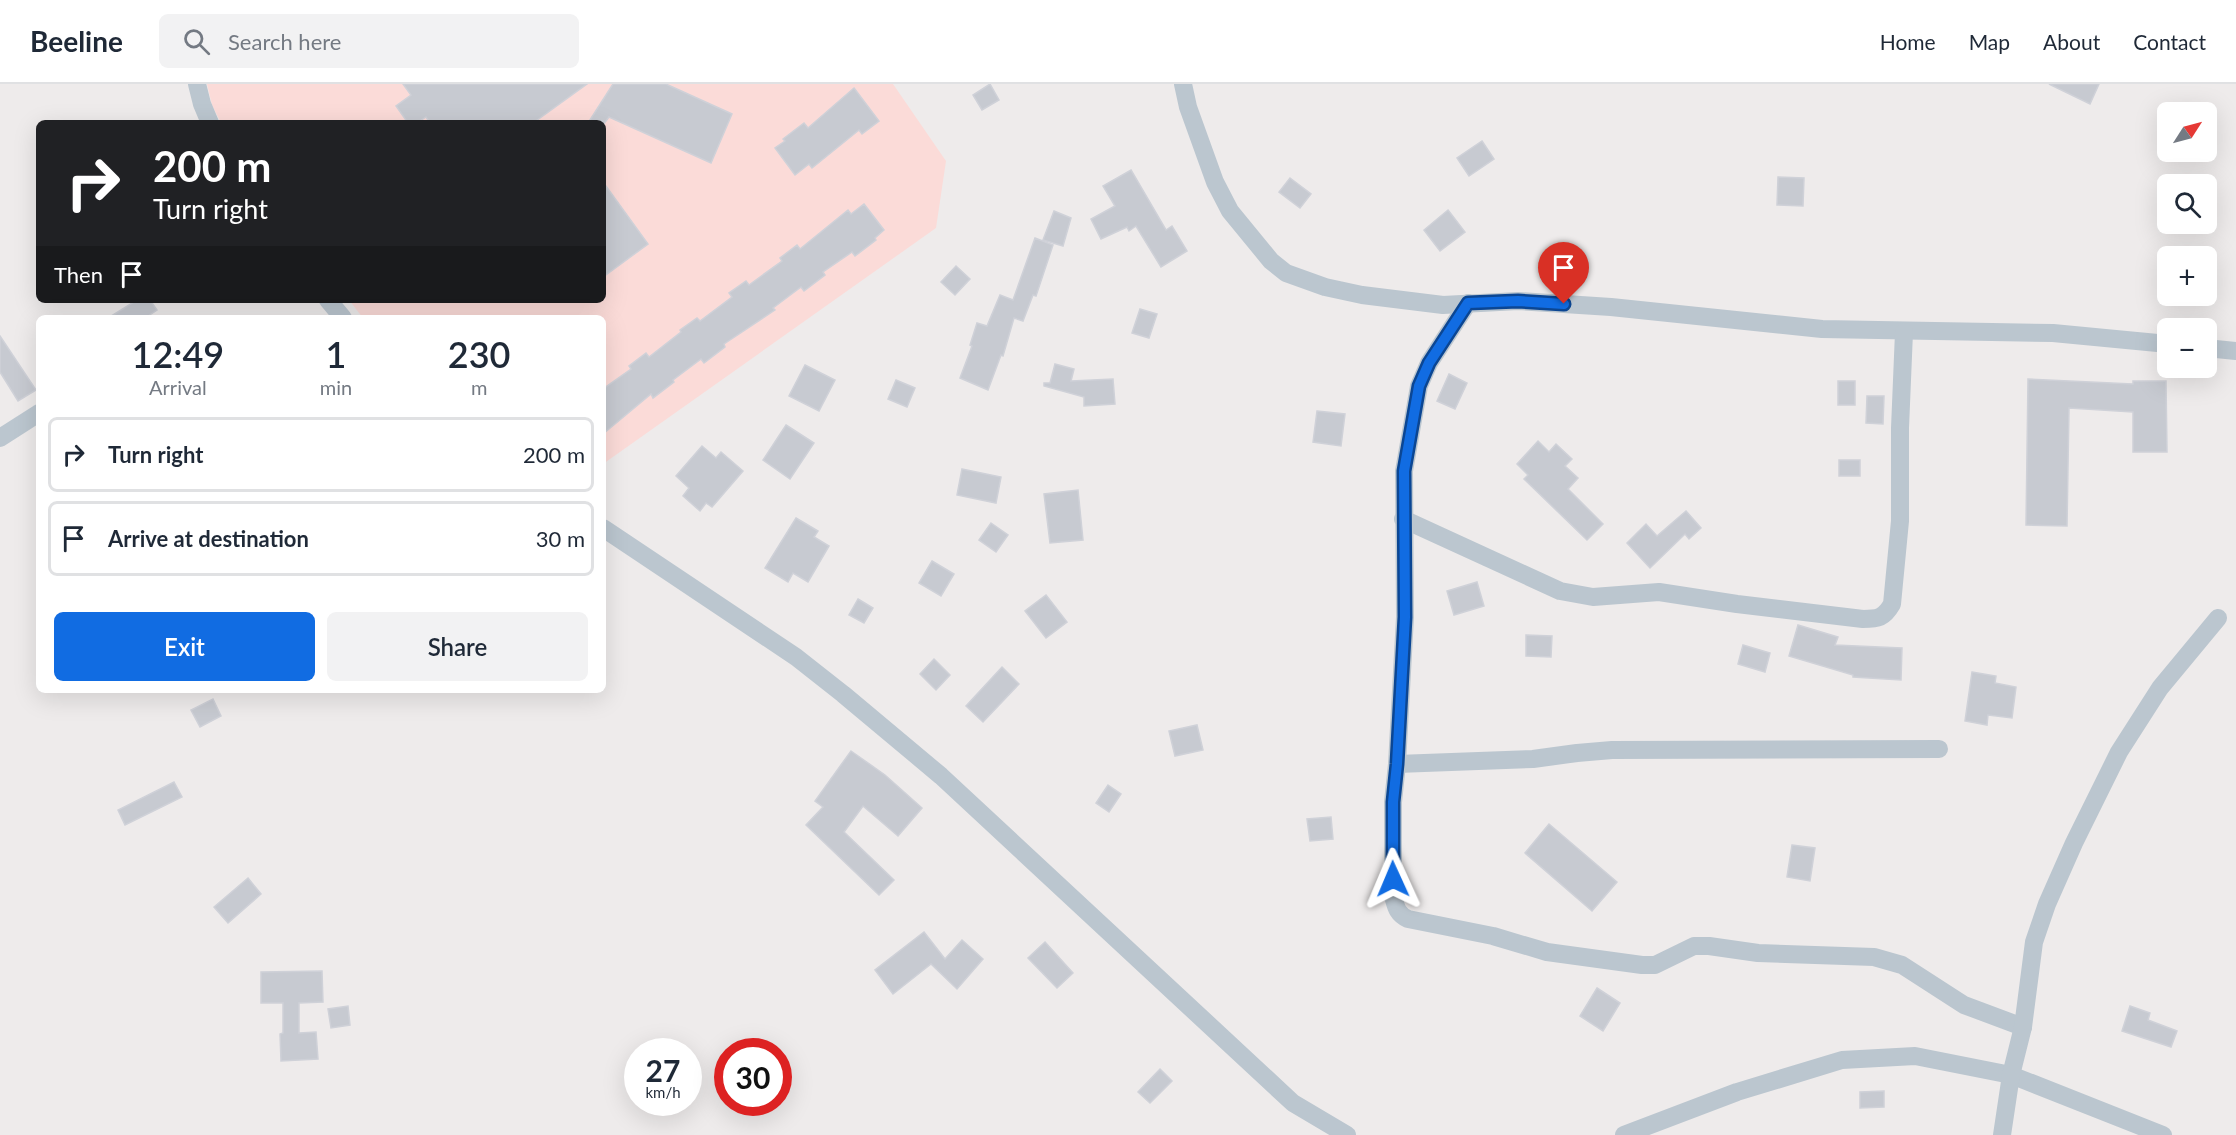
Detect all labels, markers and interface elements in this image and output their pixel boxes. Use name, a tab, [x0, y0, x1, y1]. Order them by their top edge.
search box	[159, 14, 579, 68]
text: Beeline	[30, 24, 123, 58]
icon: search	[180, 25, 213, 58]
text: Search here	[228, 28, 341, 55]
text: Home	[1880, 29, 1936, 54]
text: Map	[1969, 29, 2010, 54]
text: About	[2043, 29, 2100, 54]
text: Contact	[2133, 29, 2206, 54]
north arrow	[2157, 102, 2217, 162]
map controls	[2157, 102, 2217, 378]
text: 200 m	[153, 141, 271, 191]
icon: right	[54, 144, 132, 222]
button: search	[2157, 174, 2217, 234]
text: Turn right	[153, 192, 268, 225]
pin	[1538, 242, 1589, 304]
button: +	[2157, 246, 2217, 306]
icon: arrive	[1547, 251, 1580, 284]
icon: arrive	[115, 258, 148, 291]
text: Then	[54, 261, 103, 288]
button: −	[2157, 318, 2217, 378]
text: 12:49	[132, 332, 224, 376]
text: 1	[326, 332, 346, 376]
text: 230	[448, 332, 510, 376]
text: Arrival	[149, 375, 207, 399]
text: min	[320, 375, 352, 399]
text: m	[471, 375, 487, 399]
icon: right	[57, 438, 90, 471]
text: Turn right	[108, 441, 203, 468]
text: 200 m	[523, 441, 585, 468]
icon: arrive	[57, 522, 90, 555]
text: Arrive at destination	[108, 525, 309, 552]
text: 30 m	[536, 525, 585, 552]
button: Exit	[54, 612, 315, 681]
button: Share	[327, 612, 588, 681]
position arrow	[1361, 847, 1425, 911]
speed limit sign: 30	[714, 1038, 792, 1116]
text: 27	[646, 1052, 680, 1088]
text: km/h	[645, 1083, 681, 1101]

